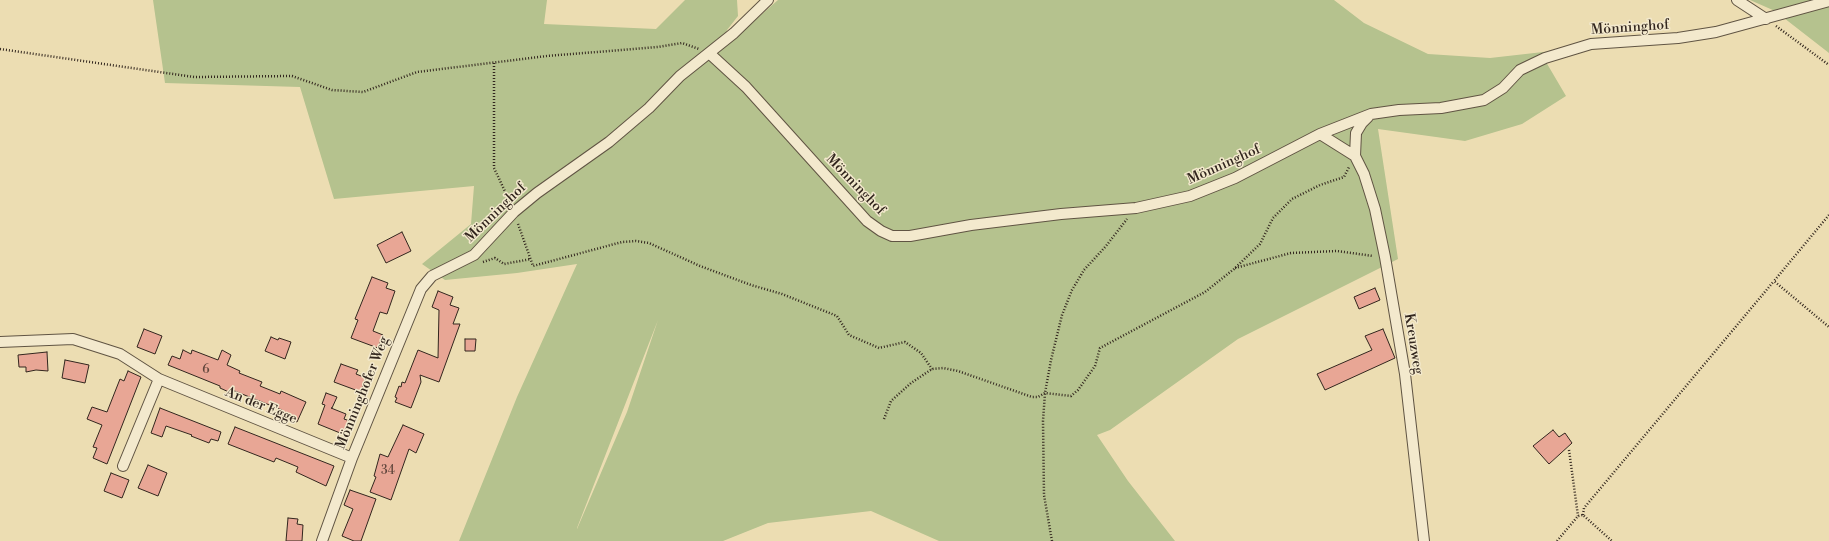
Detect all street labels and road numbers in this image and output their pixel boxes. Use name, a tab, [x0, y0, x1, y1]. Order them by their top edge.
street label: Mönninghof	[1590, 17, 1670, 39]
street label: Mönninghof	[1185, 141, 1263, 189]
street label: Mönninghof	[822, 151, 888, 219]
street label: Mönninghof	[462, 180, 530, 246]
street label: Kreuzweg	[1400, 312, 1426, 376]
street label: Mönninghofer Weg	[333, 334, 393, 452]
street label: An der Egge	[223, 384, 299, 428]

